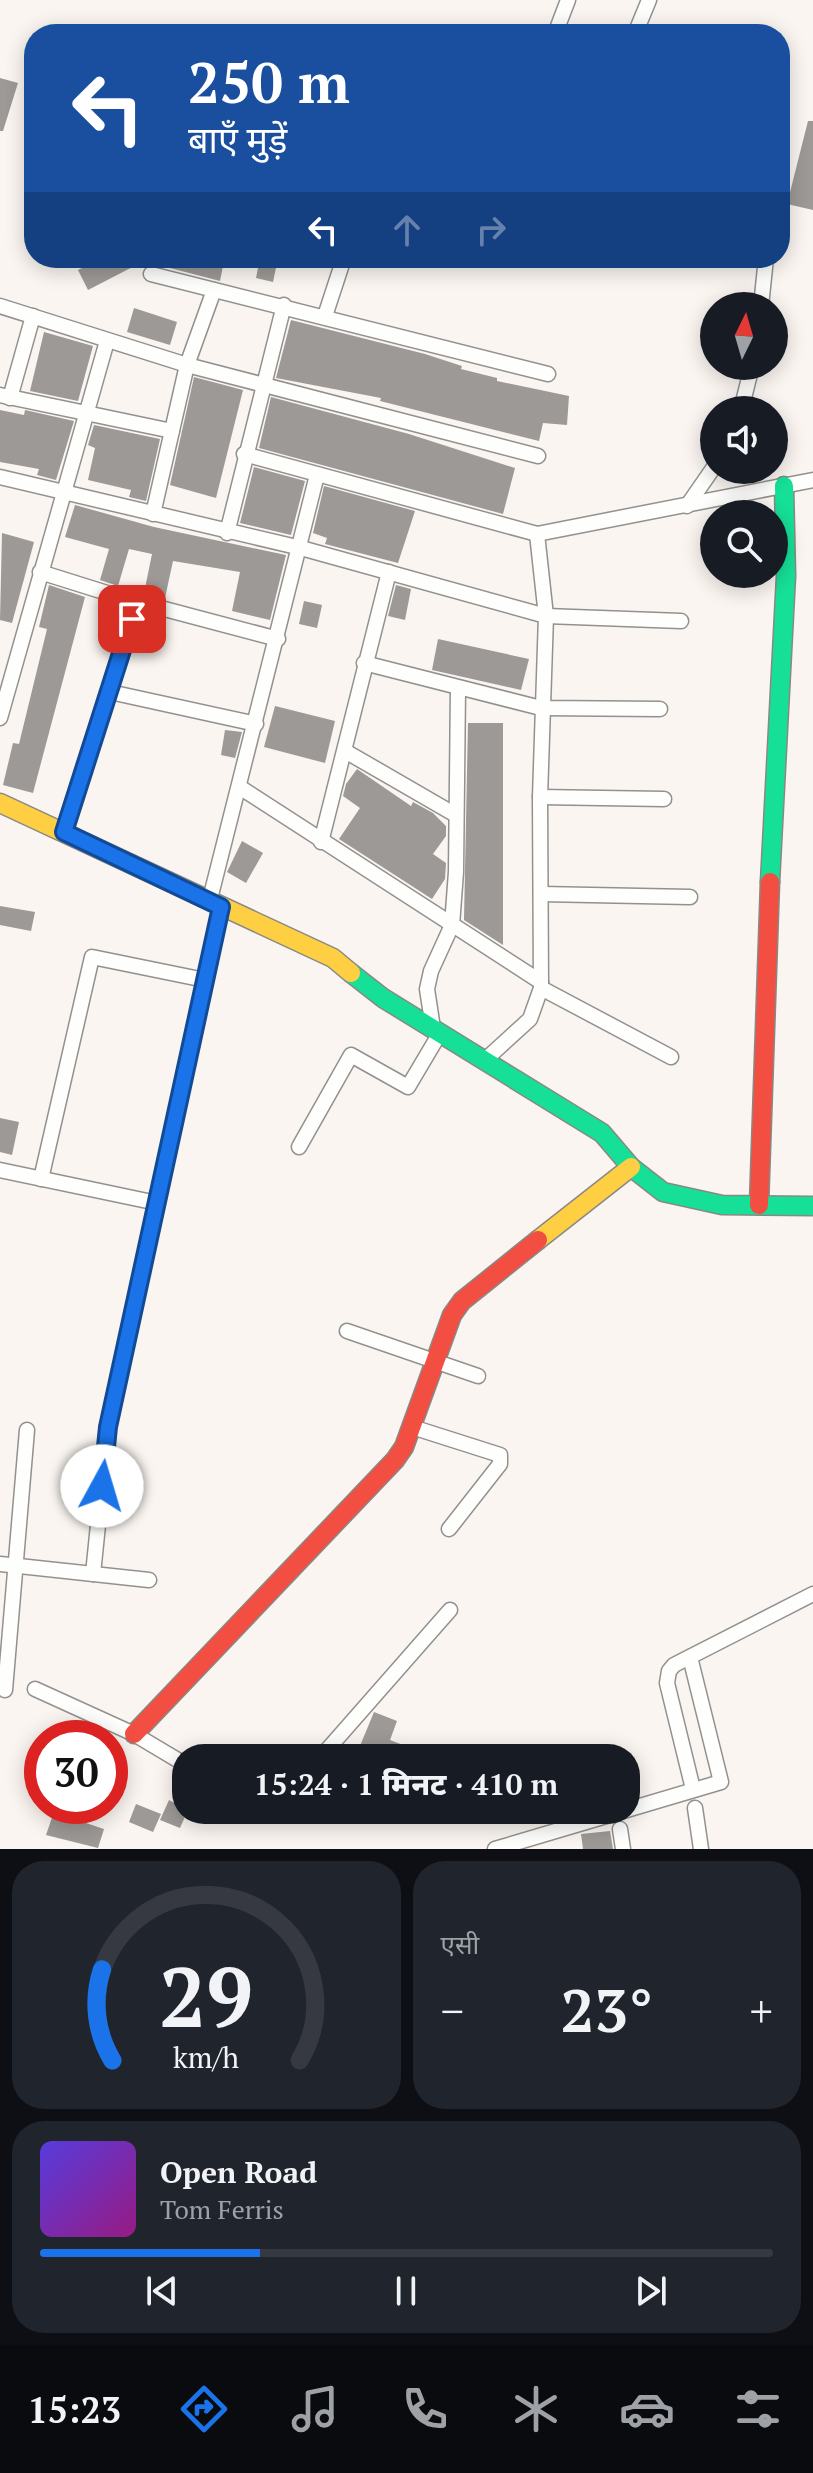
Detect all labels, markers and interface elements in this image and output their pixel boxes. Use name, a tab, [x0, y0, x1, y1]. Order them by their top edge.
text: 250 m	[188, 45, 350, 119]
icon: left	[56, 56, 160, 160]
text: बाएँ मुड़ें	[188, 116, 287, 163]
icon: left	[301, 208, 345, 252]
icon: ahead	[385, 208, 429, 252]
icon: right	[469, 208, 513, 252]
north arrow	[700, 292, 788, 380]
map controls	[700, 292, 788, 588]
button: sound	[700, 396, 788, 484]
button: search	[700, 500, 788, 588]
pin	[98, 585, 166, 653]
icon: arrive	[110, 597, 154, 641]
position arrow	[60, 1444, 144, 1528]
speed limit sign: 30	[24, 1720, 128, 1824]
text: 15:24 · 1 मिनट · 410 m	[254, 1764, 558, 1804]
text: एसी	[441, 1927, 479, 1961]
text: 29	[159, 1941, 253, 2051]
text: 23°	[560, 1970, 653, 2049]
text: −	[441, 1981, 464, 2040]
text: +	[750, 1981, 773, 2040]
text: km/h	[173, 2038, 239, 2076]
text: Open Road	[160, 2152, 317, 2192]
text: Tom Ferris	[160, 2192, 284, 2226]
icon: previous	[140, 2269, 184, 2313]
icon: pause	[384, 2269, 428, 2313]
icon: next	[629, 2269, 673, 2313]
icon: directions	[176, 2381, 232, 2437]
icon: music	[287, 2381, 343, 2437]
icon: phone	[397, 2381, 453, 2437]
icon: climate	[508, 2381, 564, 2437]
icon: car	[619, 2381, 675, 2437]
icon: filters	[730, 2381, 786, 2437]
text: 15:23	[27, 2386, 121, 2433]

